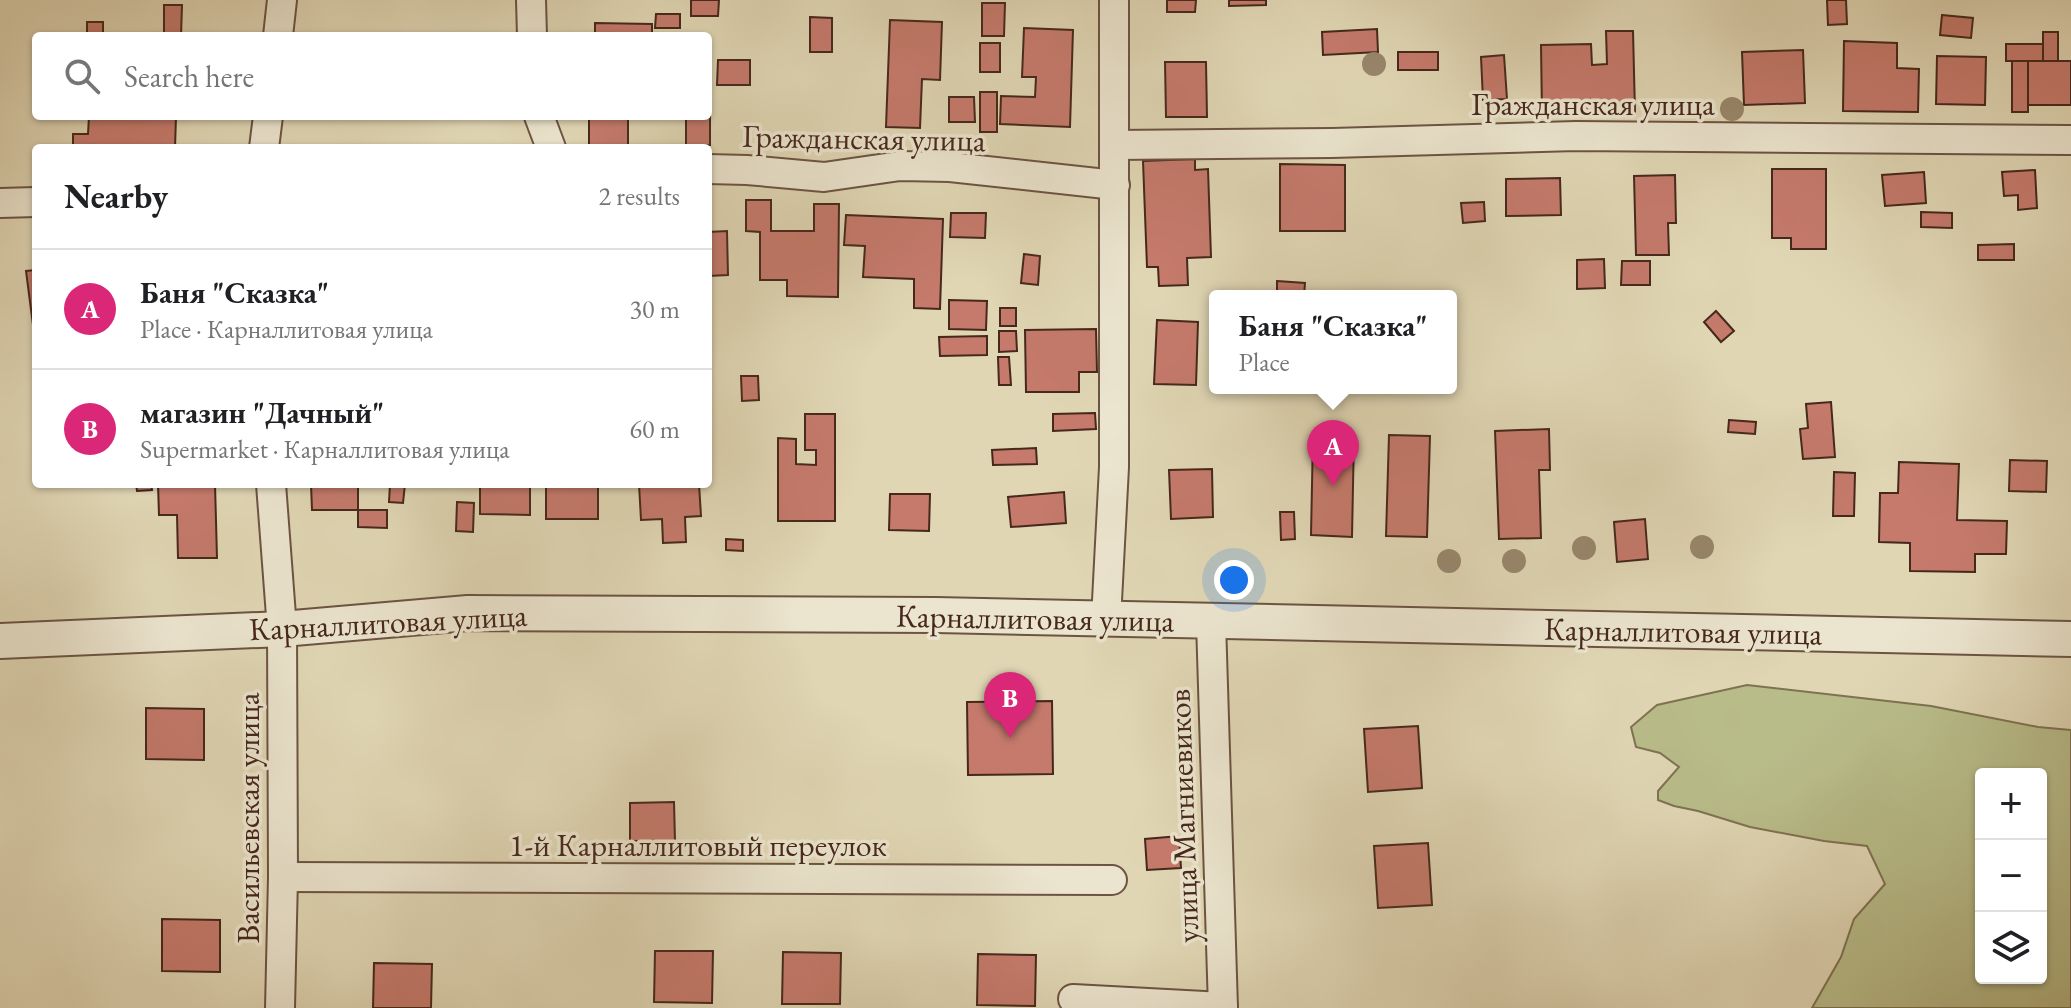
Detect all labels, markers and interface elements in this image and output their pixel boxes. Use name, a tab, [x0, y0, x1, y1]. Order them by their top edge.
search box	[32, 32, 712, 120]
icon: search	[60, 54, 104, 98]
text: Search here	[124, 57, 254, 96]
street label: Гражданская улица	[1471, 83, 1715, 125]
street label: Гражданская улица	[742, 115, 986, 161]
text: Nearby	[64, 174, 168, 218]
text: 2 results	[599, 179, 680, 213]
text: Баня "Сказка"	[140, 273, 329, 312]
popup	[1209, 290, 1457, 394]
text: A	[81, 292, 99, 326]
text: 30 m	[630, 292, 680, 326]
text: Баня "Сказка"	[1239, 306, 1427, 345]
text: Place · Карналлитовая улица	[140, 312, 433, 346]
text: Place	[1239, 345, 1290, 379]
text: магазин "Дачный"	[140, 393, 384, 432]
text: B	[82, 412, 98, 446]
text: 60 m	[630, 412, 680, 446]
pin: A	[1307, 420, 1359, 486]
text: Supermarket · Карналлитовая улица	[140, 432, 510, 466]
your location	[1214, 560, 1254, 600]
street label: Карналлитовая улица	[248, 594, 528, 650]
street label: Карналлитовая улица	[895, 595, 1175, 641]
street label: Карналлитовая улица	[1543, 608, 1823, 654]
pin: B	[984, 672, 1036, 738]
street label: улица Магниевиков	[1158, 688, 1208, 944]
street label: Васильевская улица	[227, 692, 269, 943]
map controls	[1975, 768, 2047, 984]
button: +	[1975, 768, 2047, 840]
street label: 1-й Карналлитовый переулок	[509, 824, 887, 866]
button: −	[1975, 840, 2047, 912]
button: layers	[1975, 912, 2047, 984]

